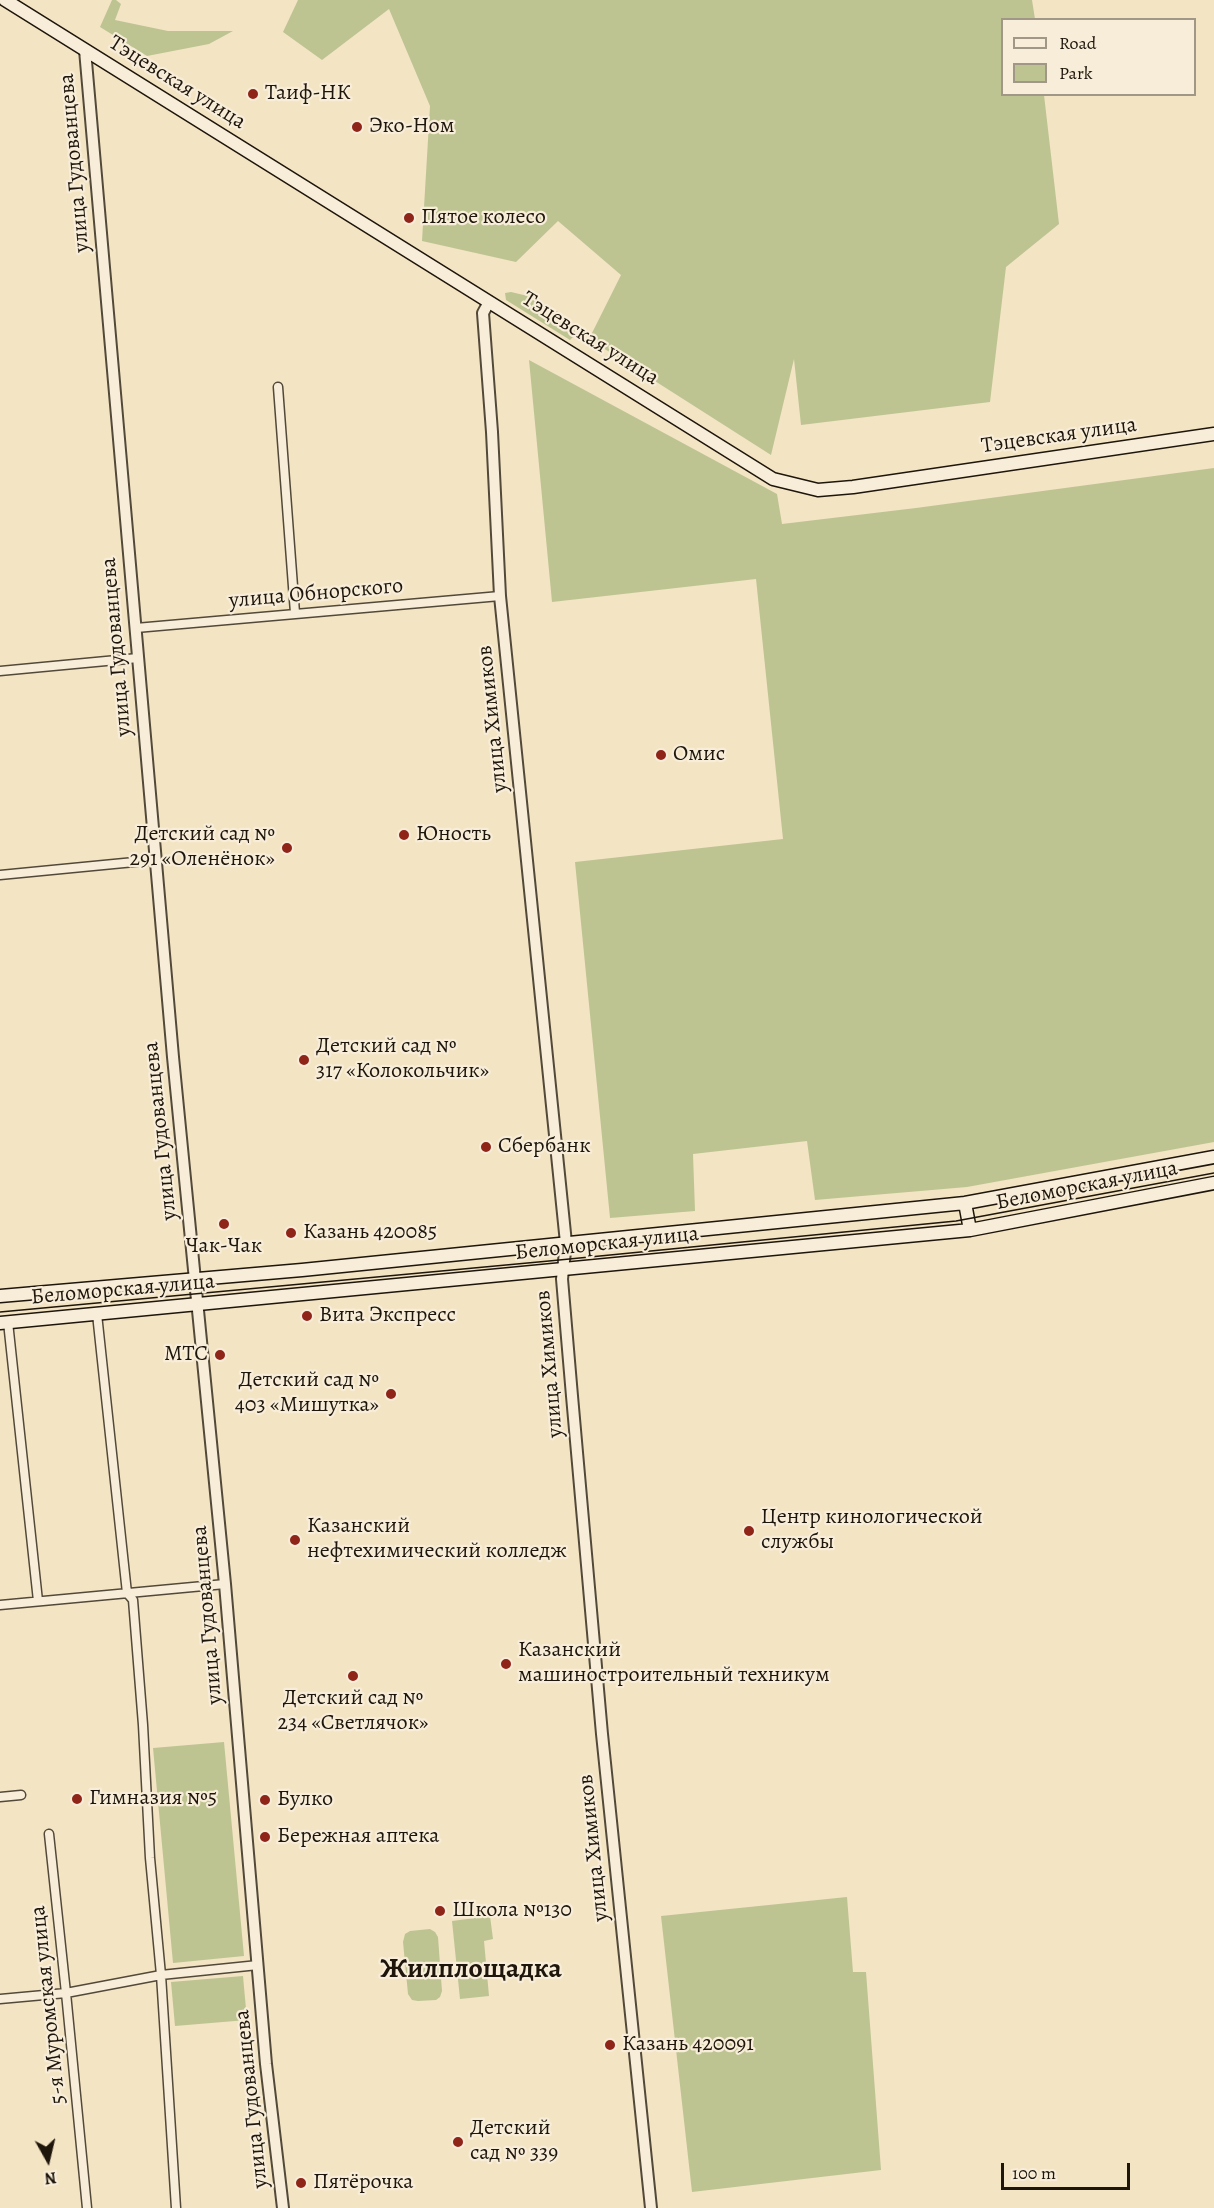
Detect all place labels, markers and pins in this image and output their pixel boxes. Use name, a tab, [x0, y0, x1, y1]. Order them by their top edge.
place label: Таиф-НК	[265, 81, 351, 107]
marker: Таиф-НК	[246, 87, 260, 101]
place label: Эко-Ном	[369, 114, 454, 140]
marker: Эко-Ном	[350, 120, 364, 134]
place label: Пятое колесо	[421, 205, 546, 231]
marker: Пятое колесо	[402, 211, 416, 225]
place label: Омис	[673, 742, 725, 768]
marker: Омис	[654, 748, 668, 762]
place label: Детский сад № 291 «Оленёнок»	[129, 822, 275, 873]
place label: Юность	[416, 822, 491, 848]
marker: Юность	[397, 828, 411, 842]
marker: Детский сад № 291 «Оленёнок»	[280, 841, 294, 855]
place label: Детский сад № 317 «Колокольчик»	[316, 1034, 489, 1086]
marker: Детский сад № 317 «Колокольчик»	[297, 1053, 311, 1067]
place label: Сбербанк	[498, 1134, 591, 1160]
marker: Сбербанк	[479, 1140, 493, 1154]
marker: Чак-Чак	[217, 1217, 231, 1231]
place label: Казань 420085	[303, 1220, 437, 1246]
marker: Казань 420085	[284, 1226, 298, 1240]
place label: Чак-Чак	[186, 1234, 262, 1260]
place label: Вита Экспресс	[319, 1303, 456, 1329]
marker: Вита Экспресс	[300, 1309, 314, 1323]
place label: МТС	[164, 1342, 208, 1368]
marker: МТС	[213, 1348, 227, 1362]
place label: Детский сад № 403 «Мишутка»	[235, 1368, 379, 1420]
marker: Детский сад № 403 «Мишутка»	[384, 1387, 398, 1401]
place label: Центр кинологической службы	[761, 1505, 983, 1556]
place label: Казанский нефтехимический колледж	[307, 1514, 567, 1566]
marker: Центр кинологической службы	[742, 1524, 756, 1538]
marker: Казанский нефтехимический колледж	[288, 1533, 302, 1547]
place label: Казанский машиностроительный техникум	[518, 1638, 830, 1690]
marker: Казанский машиностроительный техникум	[499, 1657, 513, 1671]
marker: Детский сад № 234 «Светлячок»	[346, 1669, 360, 1683]
place label: Детский сад № 234 «Светлячок»	[278, 1686, 428, 1738]
place label: Гимназия №5	[89, 1786, 217, 1812]
place label: Булко	[277, 1787, 333, 1813]
marker: Гимназия №5	[70, 1792, 84, 1806]
marker: Булко	[258, 1793, 272, 1807]
place label: Бережная аптека	[277, 1824, 439, 1850]
marker: Бережная аптека	[258, 1830, 272, 1844]
place label: Школа №130	[452, 1898, 572, 1924]
marker: Школа №130	[433, 1904, 447, 1918]
place label: Казань 420091	[622, 2032, 754, 2058]
marker: Казань 420091	[603, 2038, 617, 2052]
place label: Детский сад № 339	[470, 2116, 558, 2168]
marker: Детский сад № 339	[451, 2135, 465, 2149]
place label: Пятёрочка	[313, 2170, 413, 2196]
marker: Пятёрочка	[294, 2176, 308, 2190]

